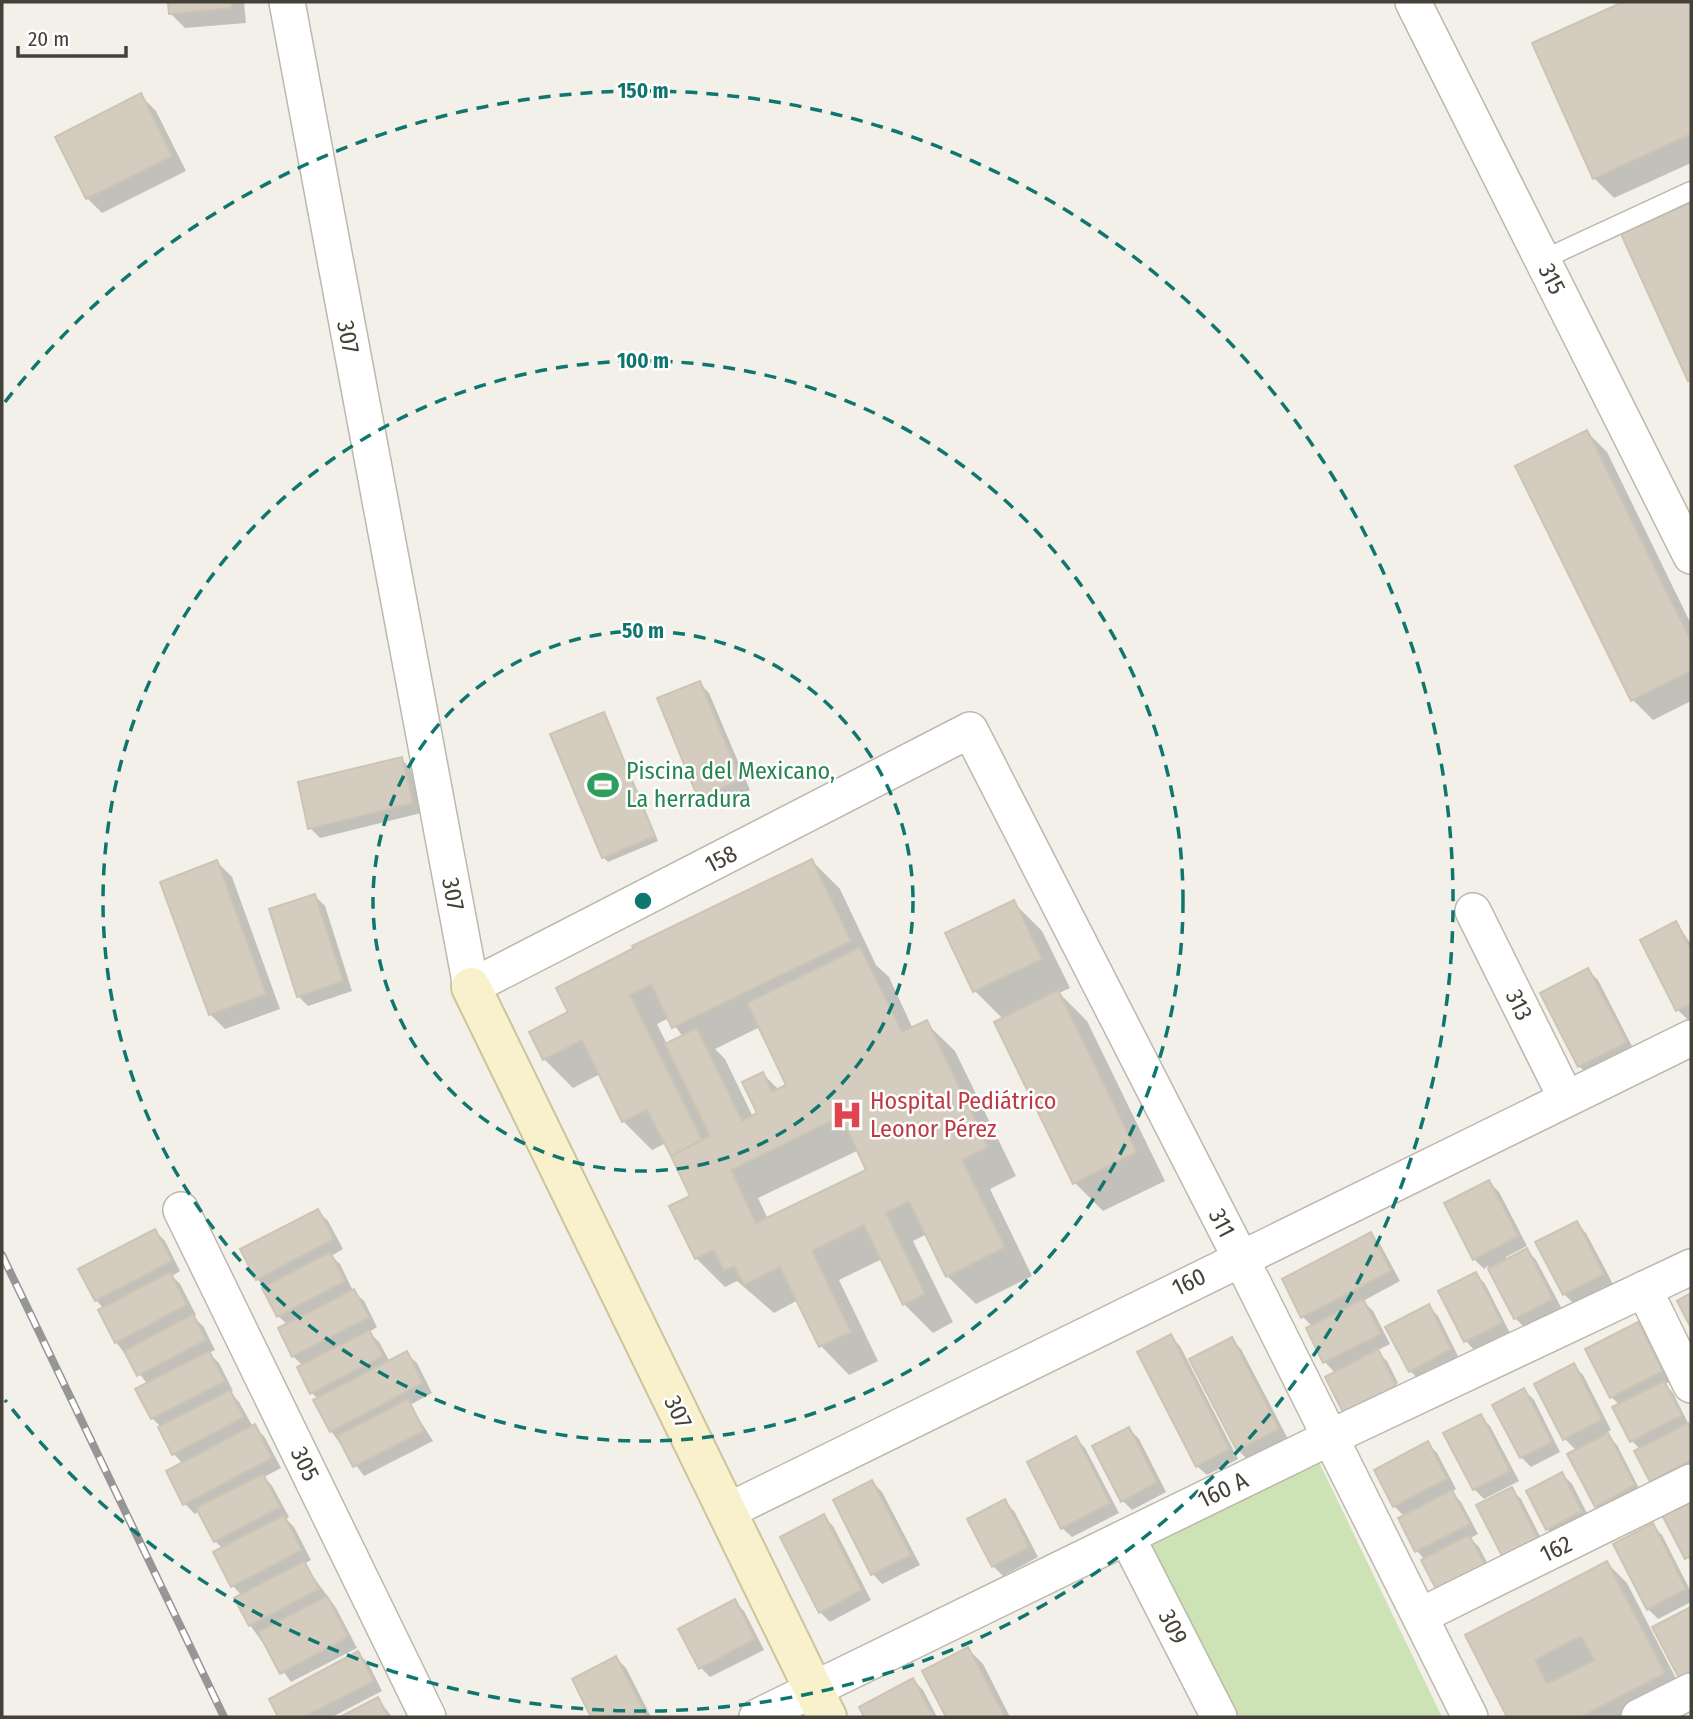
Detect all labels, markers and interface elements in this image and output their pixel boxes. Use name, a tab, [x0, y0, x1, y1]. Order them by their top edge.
scale bar	[18, 14, 126, 58]
text: 20 m	[28, 26, 69, 52]
text: 150 m	[617, 78, 669, 104]
street label: 315	[1533, 259, 1571, 299]
street label: 307	[331, 318, 365, 356]
text: 100 m	[617, 348, 669, 374]
text: 50 m	[622, 618, 664, 644]
place label: Piscina del Mexicano, La herradura	[626, 757, 835, 813]
sports icon: Piscina del Mexicano, La herradura	[586, 768, 620, 802]
street label: 158	[700, 839, 742, 879]
street label: 307	[436, 875, 470, 913]
centre of rings	[631, 889, 655, 913]
street label: 313	[1500, 985, 1538, 1025]
place label: Hospital Pediátrico Leonor Pérez	[870, 1087, 1056, 1143]
hospital icon: Hospital Pediátrico Leonor Pérez	[830, 1098, 864, 1132]
street label: 311	[1203, 1204, 1241, 1242]
street label: 160	[1168, 1262, 1210, 1302]
street label: 307	[658, 1391, 698, 1433]
street label: 305	[285, 1442, 325, 1486]
street label: 160 A	[1193, 1466, 1253, 1514]
street label: 162	[1536, 1529, 1576, 1569]
street label: 309	[1153, 1605, 1193, 1649]

